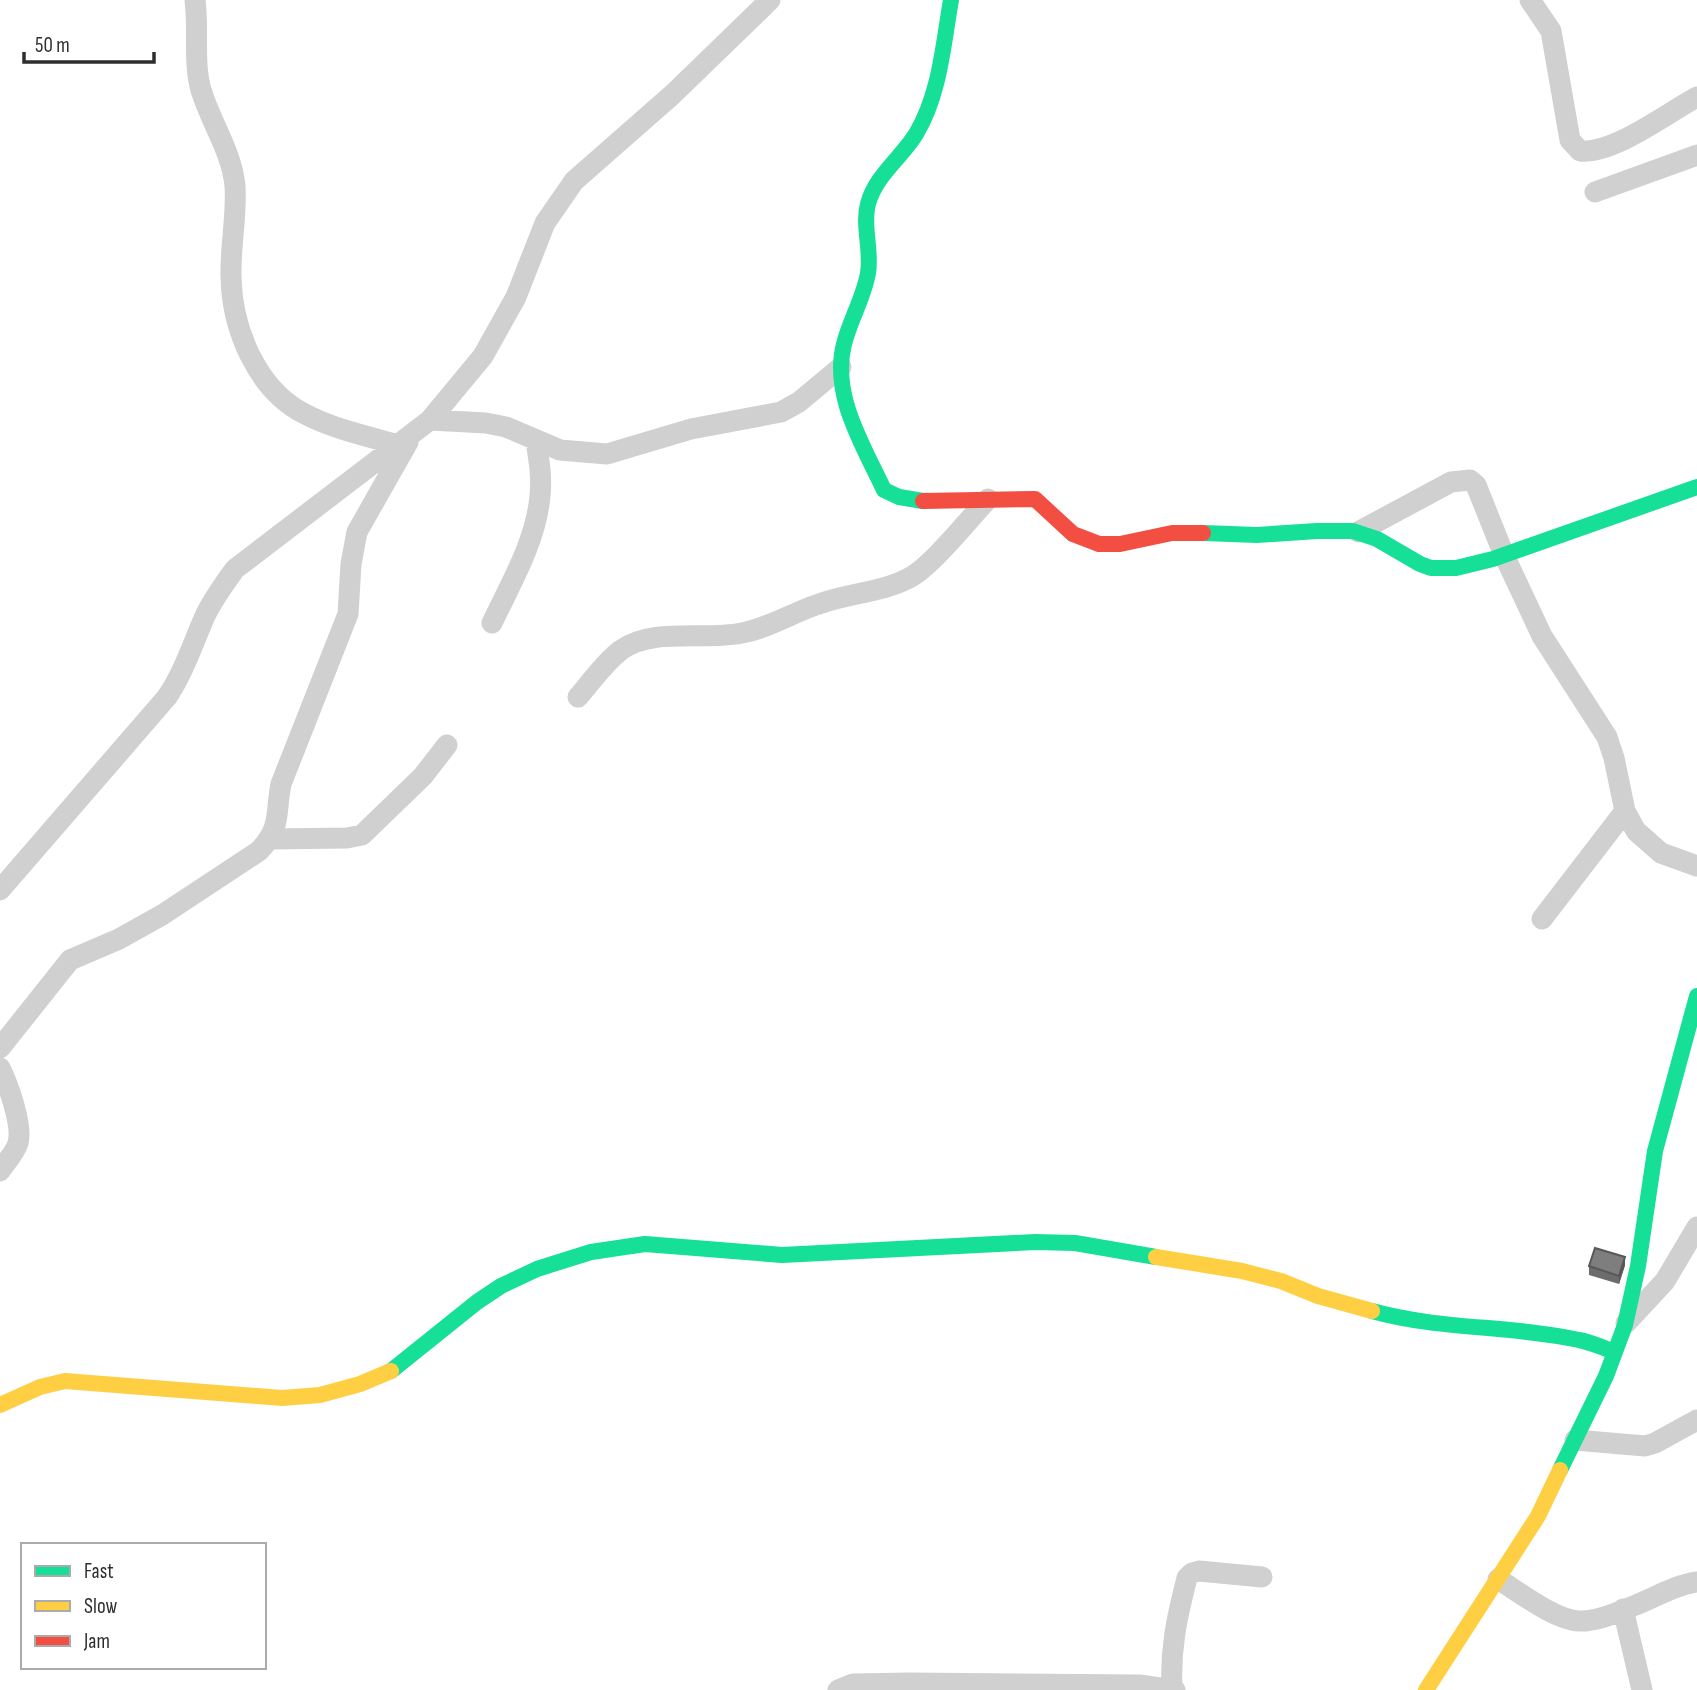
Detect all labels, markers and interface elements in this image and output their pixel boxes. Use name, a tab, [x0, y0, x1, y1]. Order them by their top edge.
scale bar	[24, 21, 154, 65]
text: 50 m	[35, 33, 70, 58]
legend	[21, 1543, 266, 1669]
text: Fast	[84, 1559, 114, 1584]
text: Slow	[84, 1594, 118, 1619]
text: Jam	[83, 1629, 110, 1654]

